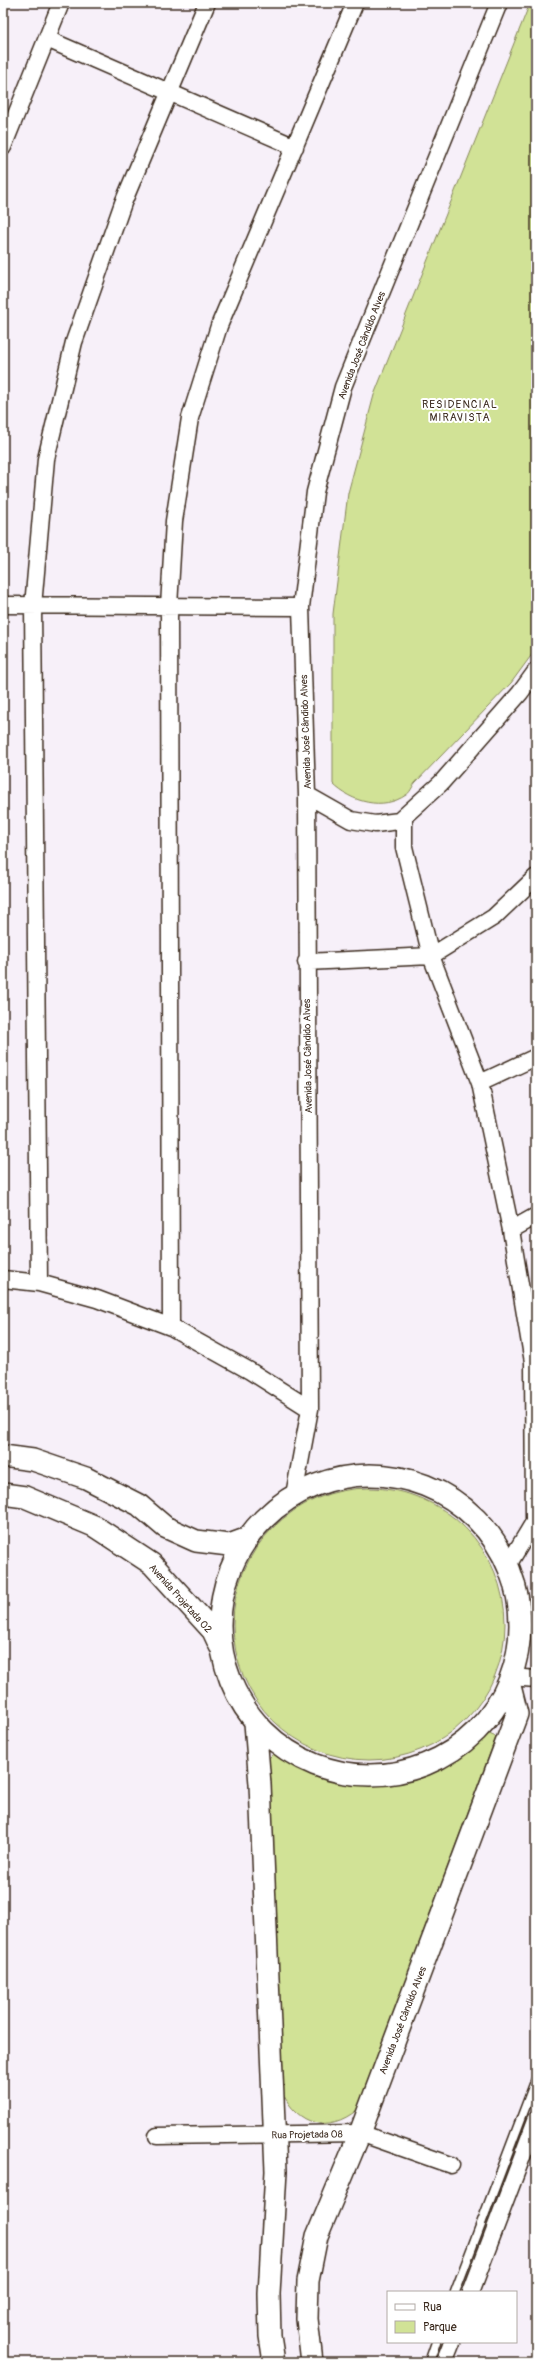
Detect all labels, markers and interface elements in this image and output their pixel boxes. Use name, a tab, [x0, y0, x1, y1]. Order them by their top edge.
street label: Avenida José Cândido Alves	[336, 289, 388, 401]
district label: RESIDENCIAL MIRAVISTA	[422, 398, 498, 424]
street label: Avenida José Cândido Alves	[298, 674, 314, 789]
street label: Avenida José Cândido Alves	[301, 998, 315, 1113]
street label: Avenida Projetada 02	[146, 1562, 215, 1636]
street label: Avenida José Cândido Alves	[377, 1964, 429, 2076]
street label: Rua Projetada 08	[271, 2128, 343, 2142]
legend	[387, 2291, 517, 2343]
text: Rua	[423, 2300, 442, 2315]
text: Parque	[423, 2320, 457, 2335]

